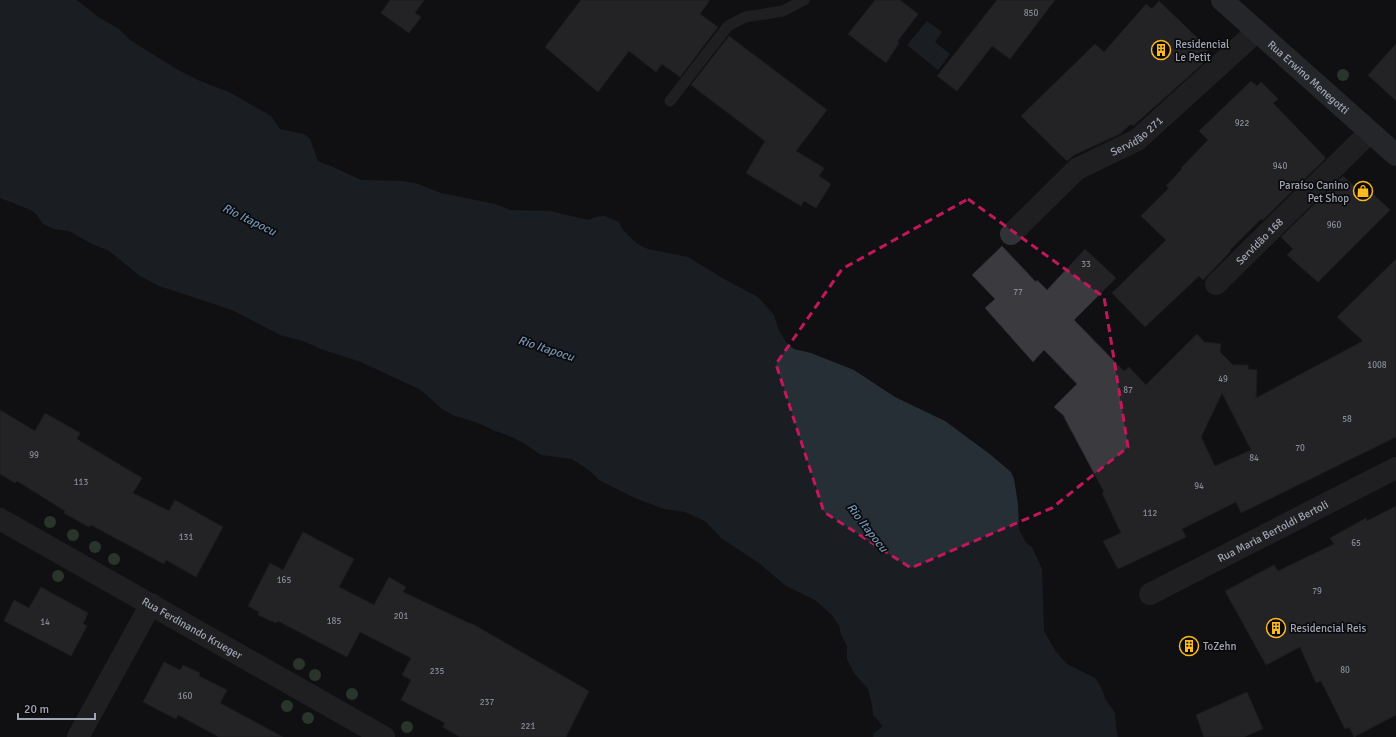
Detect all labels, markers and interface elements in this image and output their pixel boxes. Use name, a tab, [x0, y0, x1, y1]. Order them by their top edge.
house number: 850	[1024, 8, 1038, 19]
place label: Residencial Le Petit	[1175, 38, 1229, 64]
street label: Rua Erwino Menegotti	[1265, 38, 1352, 117]
building icon: Residencial Le Petit	[1150, 39, 1172, 61]
street label: Servidão 271	[1108, 113, 1165, 158]
house number: 922	[1235, 118, 1249, 129]
house number: 940	[1273, 161, 1287, 172]
place label: Paraíso Canino Pet Shop	[1279, 179, 1349, 205]
shop icon: Paraíso Canino Pet Shop	[1352, 180, 1374, 202]
water label: Rio Itapocu	[220, 201, 280, 240]
street label: Servidão 168	[1233, 215, 1286, 267]
house number: 960	[1327, 220, 1341, 231]
house number: 33	[1081, 259, 1091, 270]
house number: 77	[1013, 287, 1023, 298]
water label: Rio Itapocu	[516, 333, 577, 366]
house number: 1008	[1367, 360, 1387, 371]
house number: 49	[1218, 374, 1228, 385]
house number: 87	[1123, 385, 1133, 396]
house number: 58	[1342, 414, 1352, 425]
house number: 70	[1295, 443, 1305, 454]
house number: 99	[29, 450, 39, 461]
house number: 84	[1249, 453, 1259, 464]
house number: 113	[74, 477, 88, 488]
house number: 94	[1194, 481, 1204, 492]
street label: Rua Maria Bertoldi Bertoli	[1215, 497, 1330, 565]
water label: Rio Itapocu	[843, 501, 892, 557]
house number: 112	[1143, 508, 1157, 519]
house number: 131	[179, 532, 193, 543]
house number: 65	[1351, 538, 1361, 549]
house number: 165	[277, 575, 291, 586]
house number: 79	[1312, 586, 1322, 597]
street label: Rua Ferdinando Krueger	[140, 595, 245, 662]
house number: 201	[394, 611, 408, 622]
house number: 185	[327, 616, 341, 627]
house number: 14	[40, 617, 50, 628]
building icon: Residencial Reis	[1265, 617, 1287, 639]
place label: Residencial Reis	[1290, 622, 1367, 635]
building icon: ToZehn	[1178, 635, 1200, 657]
place label: ToZehn	[1203, 640, 1237, 653]
house number: 80	[1340, 665, 1350, 676]
house number: 235	[430, 666, 444, 677]
house number: 160	[178, 691, 192, 702]
scale bar	[18, 695, 95, 721]
house number: 237	[480, 697, 494, 708]
text: 20 m	[24, 702, 49, 717]
house number: 221	[521, 721, 535, 732]

